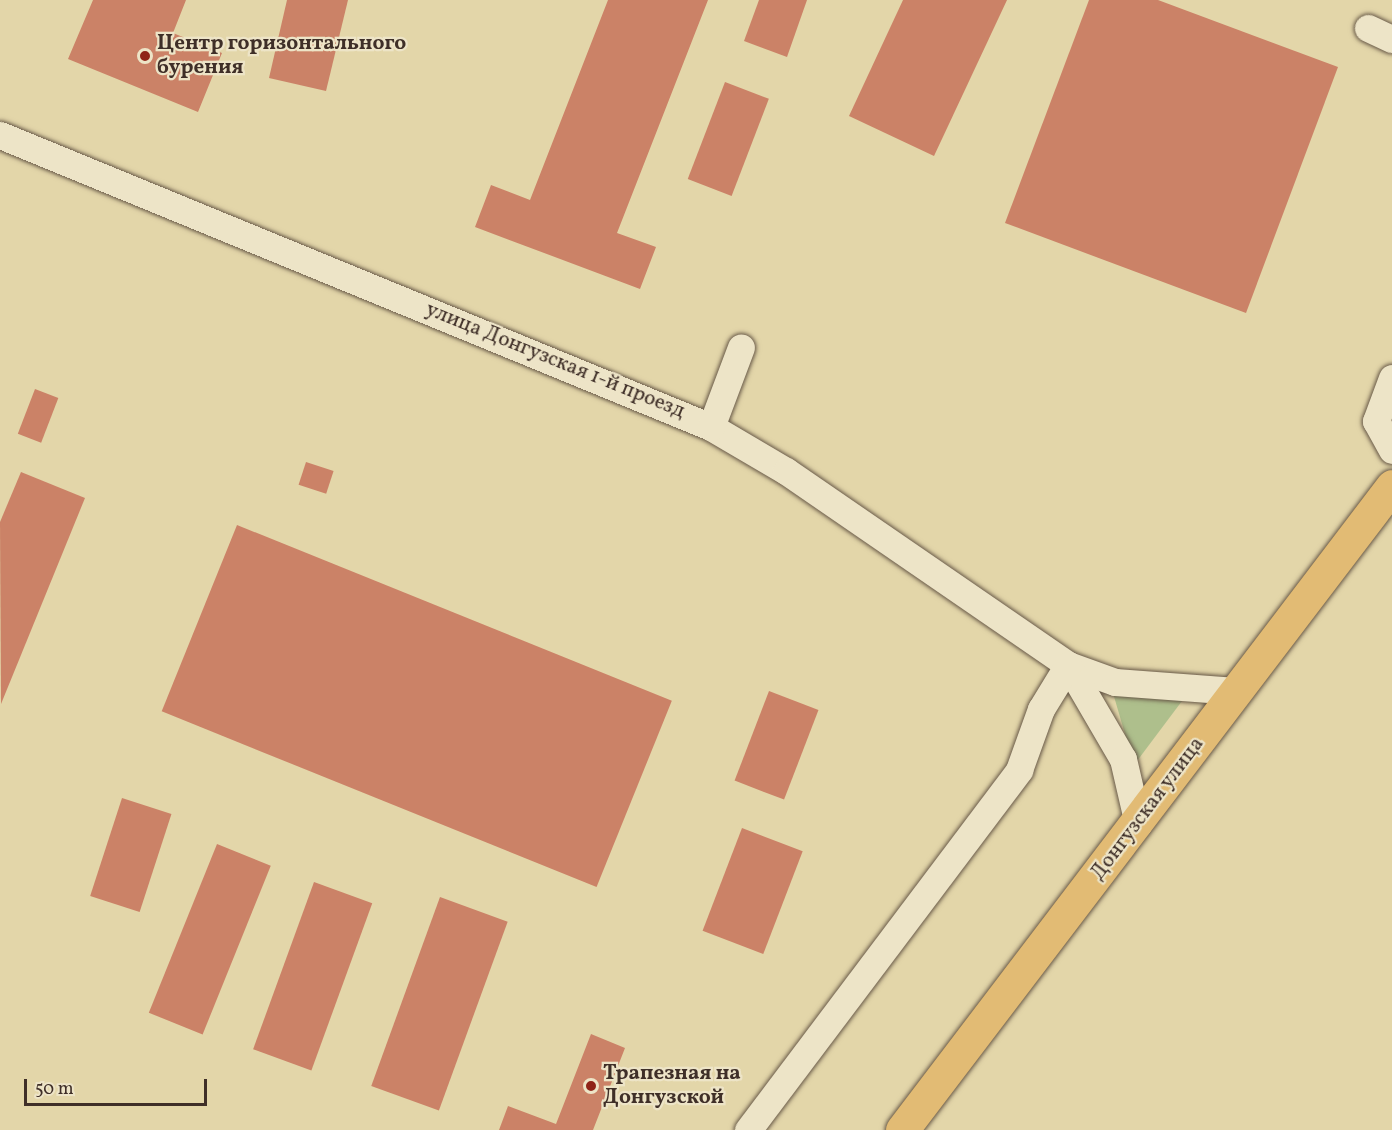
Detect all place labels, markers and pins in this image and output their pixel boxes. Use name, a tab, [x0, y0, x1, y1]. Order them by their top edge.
place label: Центр горизонтального бурения	[157, 31, 406, 81]
marker: Центр горизонтального бурения	[138, 49, 152, 63]
place label: Трапезная на Донгузской	[603, 1061, 741, 1111]
marker: Трапезная на Донгузской	[584, 1079, 598, 1093]

